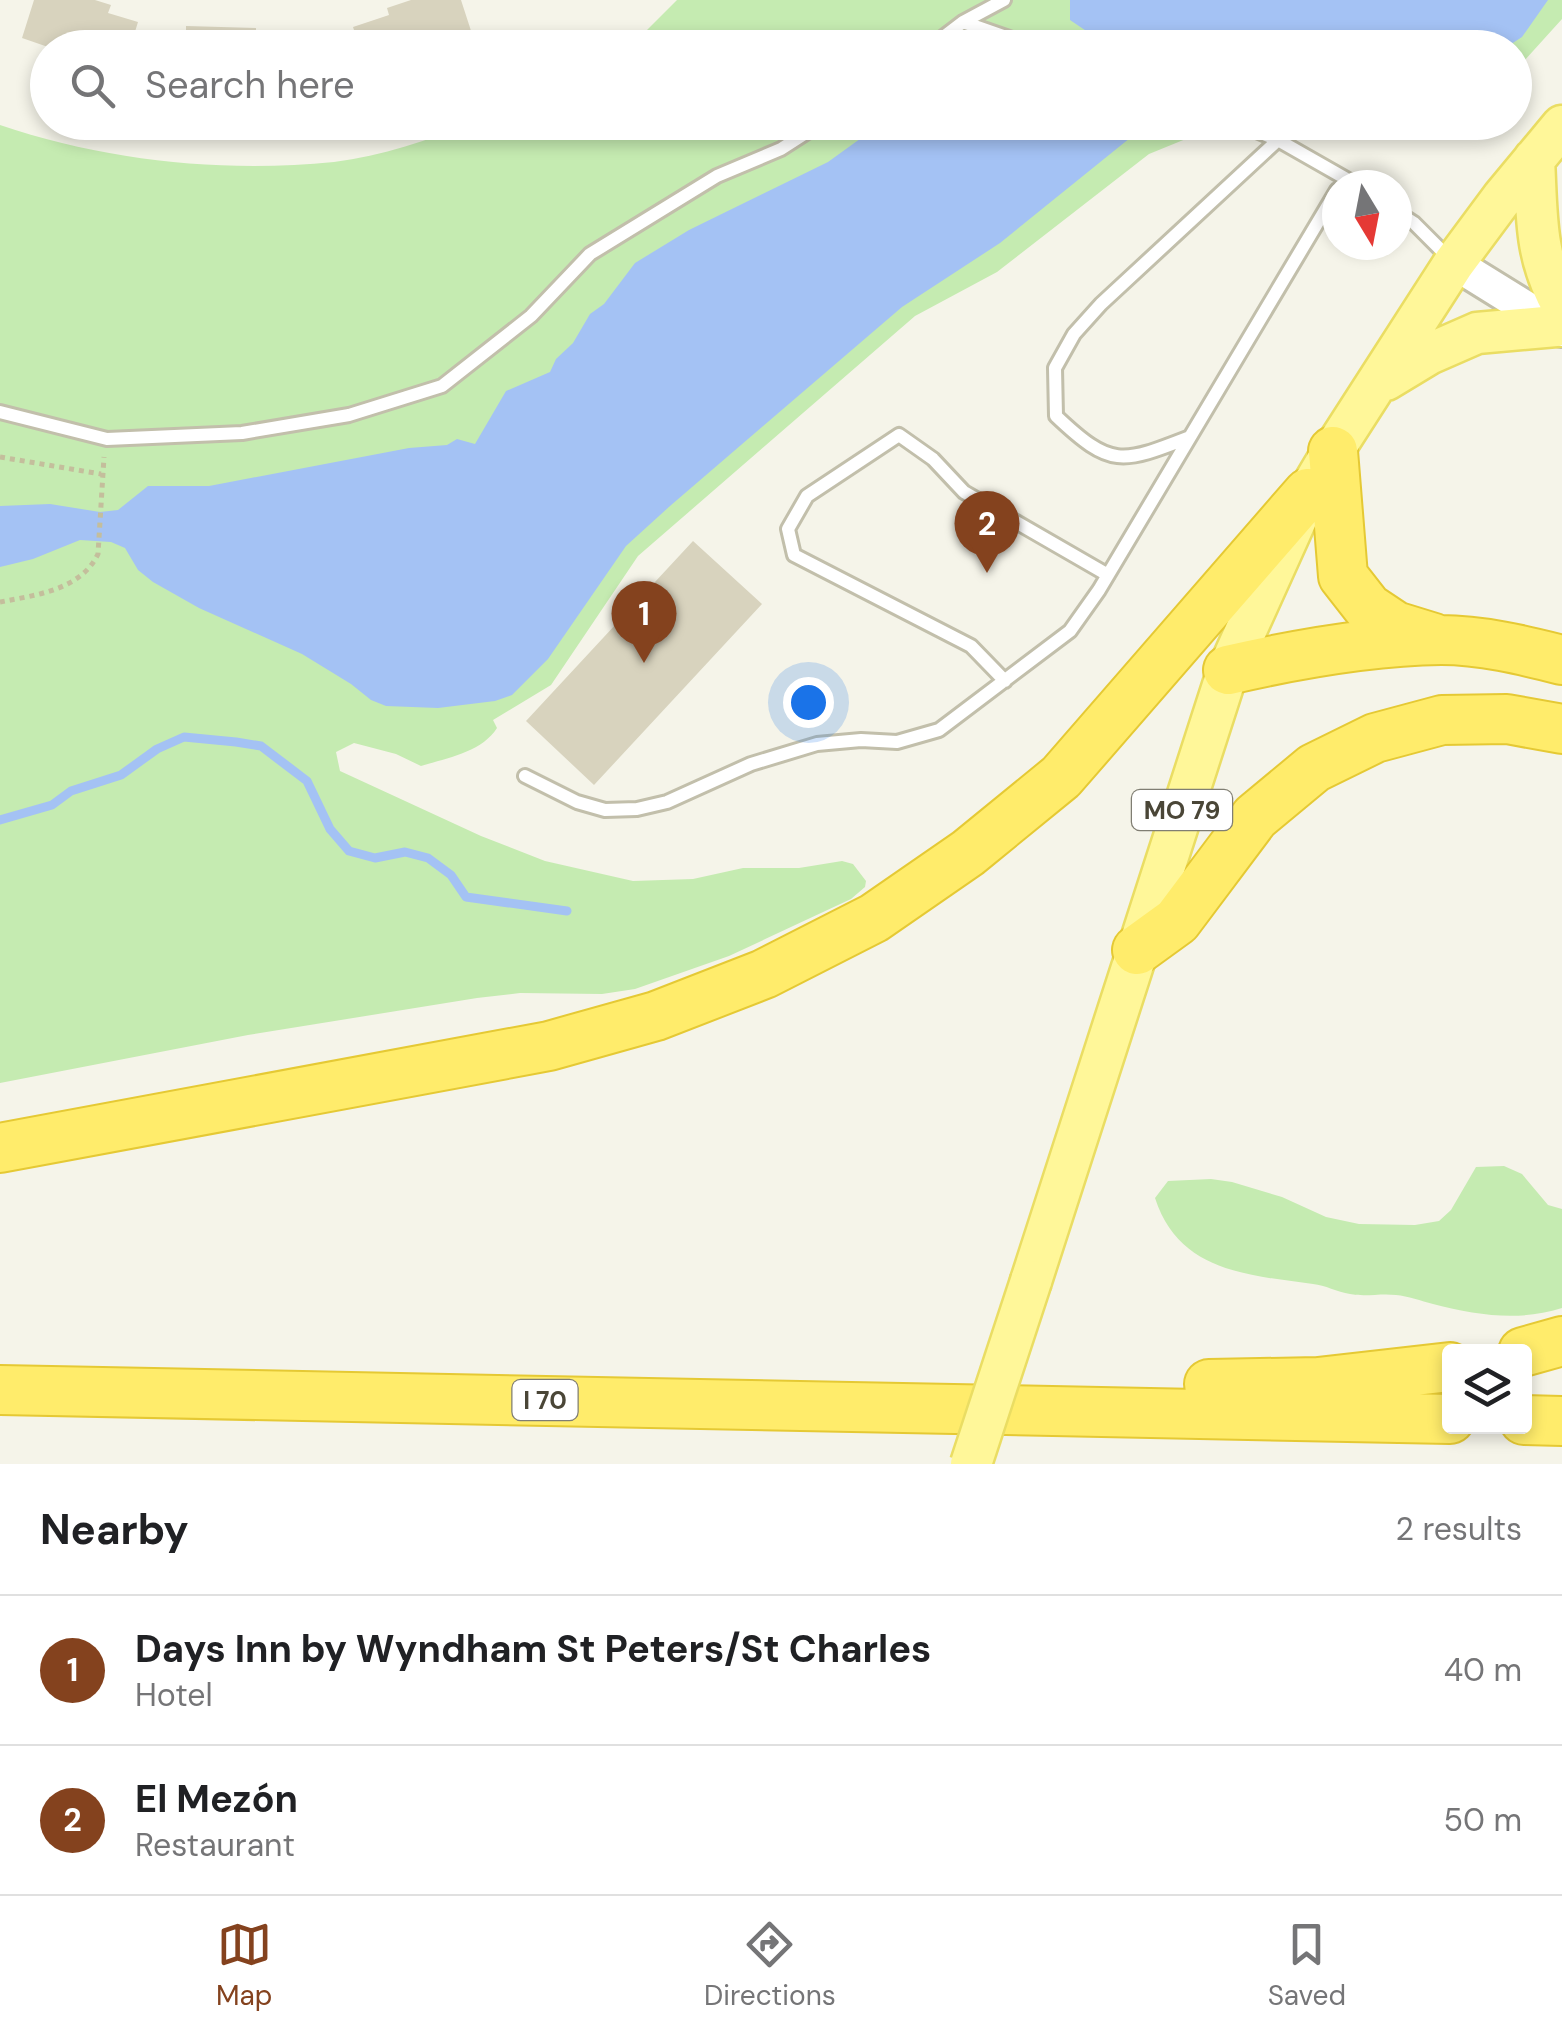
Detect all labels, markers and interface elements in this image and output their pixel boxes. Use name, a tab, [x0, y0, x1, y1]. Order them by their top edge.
search box	[30, 30, 1532, 140]
icon: search	[65, 58, 120, 113]
text: Search here	[145, 60, 355, 110]
north arrow	[1322, 170, 1412, 260]
pin: 2	[954, 490, 1020, 573]
pin: 1	[612, 580, 676, 663]
your location	[783, 677, 834, 728]
road number: MO 79	[1132, 790, 1232, 830]
map controls	[1442, 1344, 1532, 1434]
button: layers	[1442, 1344, 1532, 1434]
road number: I 70	[512, 1380, 578, 1420]
text: Nearby	[40, 1502, 189, 1557]
text: 2 results	[1396, 1508, 1522, 1550]
text: Days Inn by Wyndham St Peters/St Charles	[135, 1624, 931, 1674]
text: 1	[67, 1649, 78, 1691]
text: 40 m	[1444, 1649, 1522, 1691]
text: Hotel	[135, 1674, 213, 1716]
text: El Mezón	[135, 1774, 298, 1824]
text: 2	[63, 1799, 82, 1841]
text: 50 m	[1444, 1799, 1522, 1841]
text: Restaurant	[135, 1824, 295, 1866]
tab: Map	[216, 1917, 272, 2014]
tab: Directions	[704, 1917, 836, 2014]
tab: Saved	[1268, 1917, 1346, 2014]

